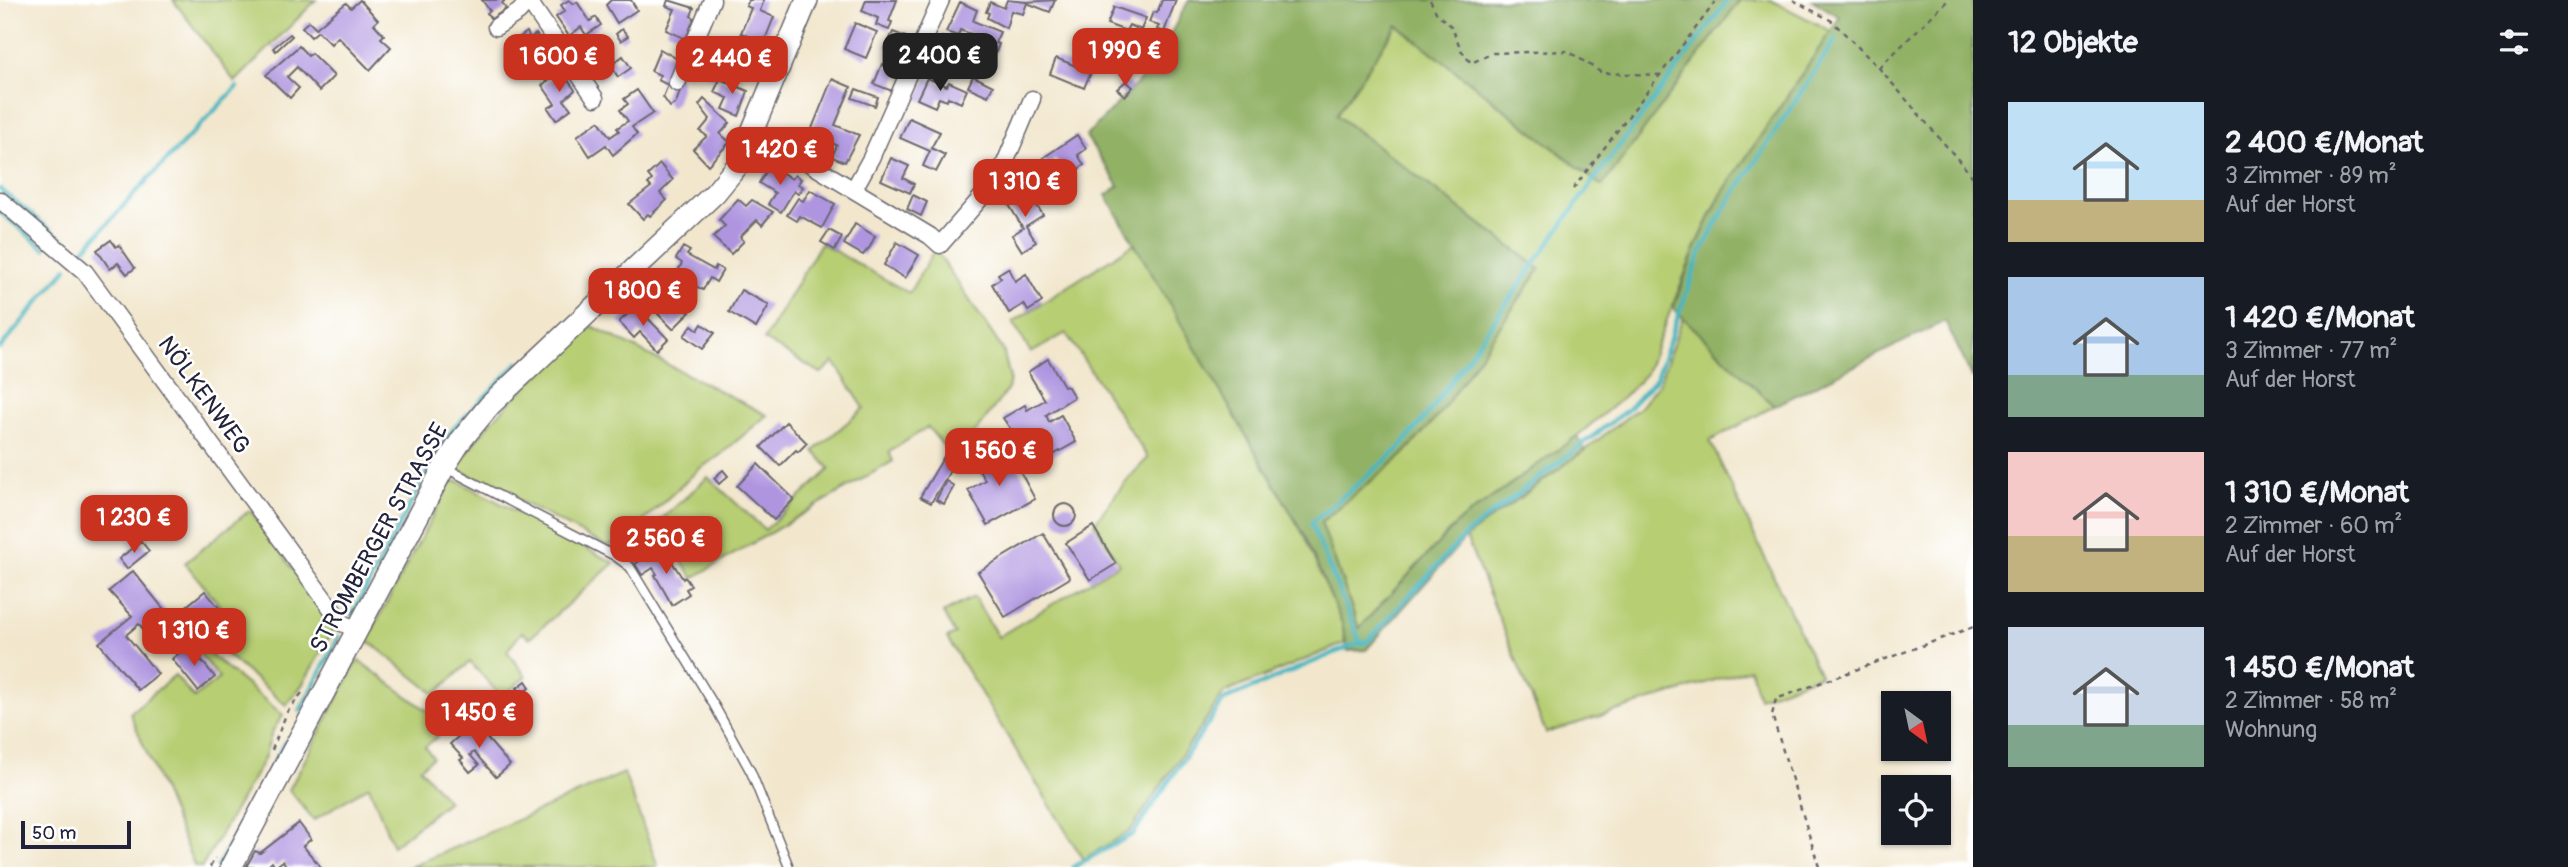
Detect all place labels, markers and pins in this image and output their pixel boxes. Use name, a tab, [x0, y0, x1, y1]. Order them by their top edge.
pin: 1 990 €	[1060, 28, 1190, 88]
pin: 1 600 €	[494, 34, 624, 94]
pin: 2 400 €	[875, 34, 1005, 93]
pin: 2 440 €	[667, 36, 797, 96]
pin: 1 420 €	[715, 128, 845, 187]
pin: 1 310 €	[960, 160, 1090, 219]
pin: 1 800 €	[578, 268, 708, 328]
pin: 1 560 €	[934, 428, 1064, 488]
pin: 1 230 €	[69, 496, 199, 555]
pin: 2 560 €	[601, 516, 731, 576]
pin: 1 310 €	[129, 608, 259, 668]
pin: 1 450 €	[414, 690, 544, 750]

